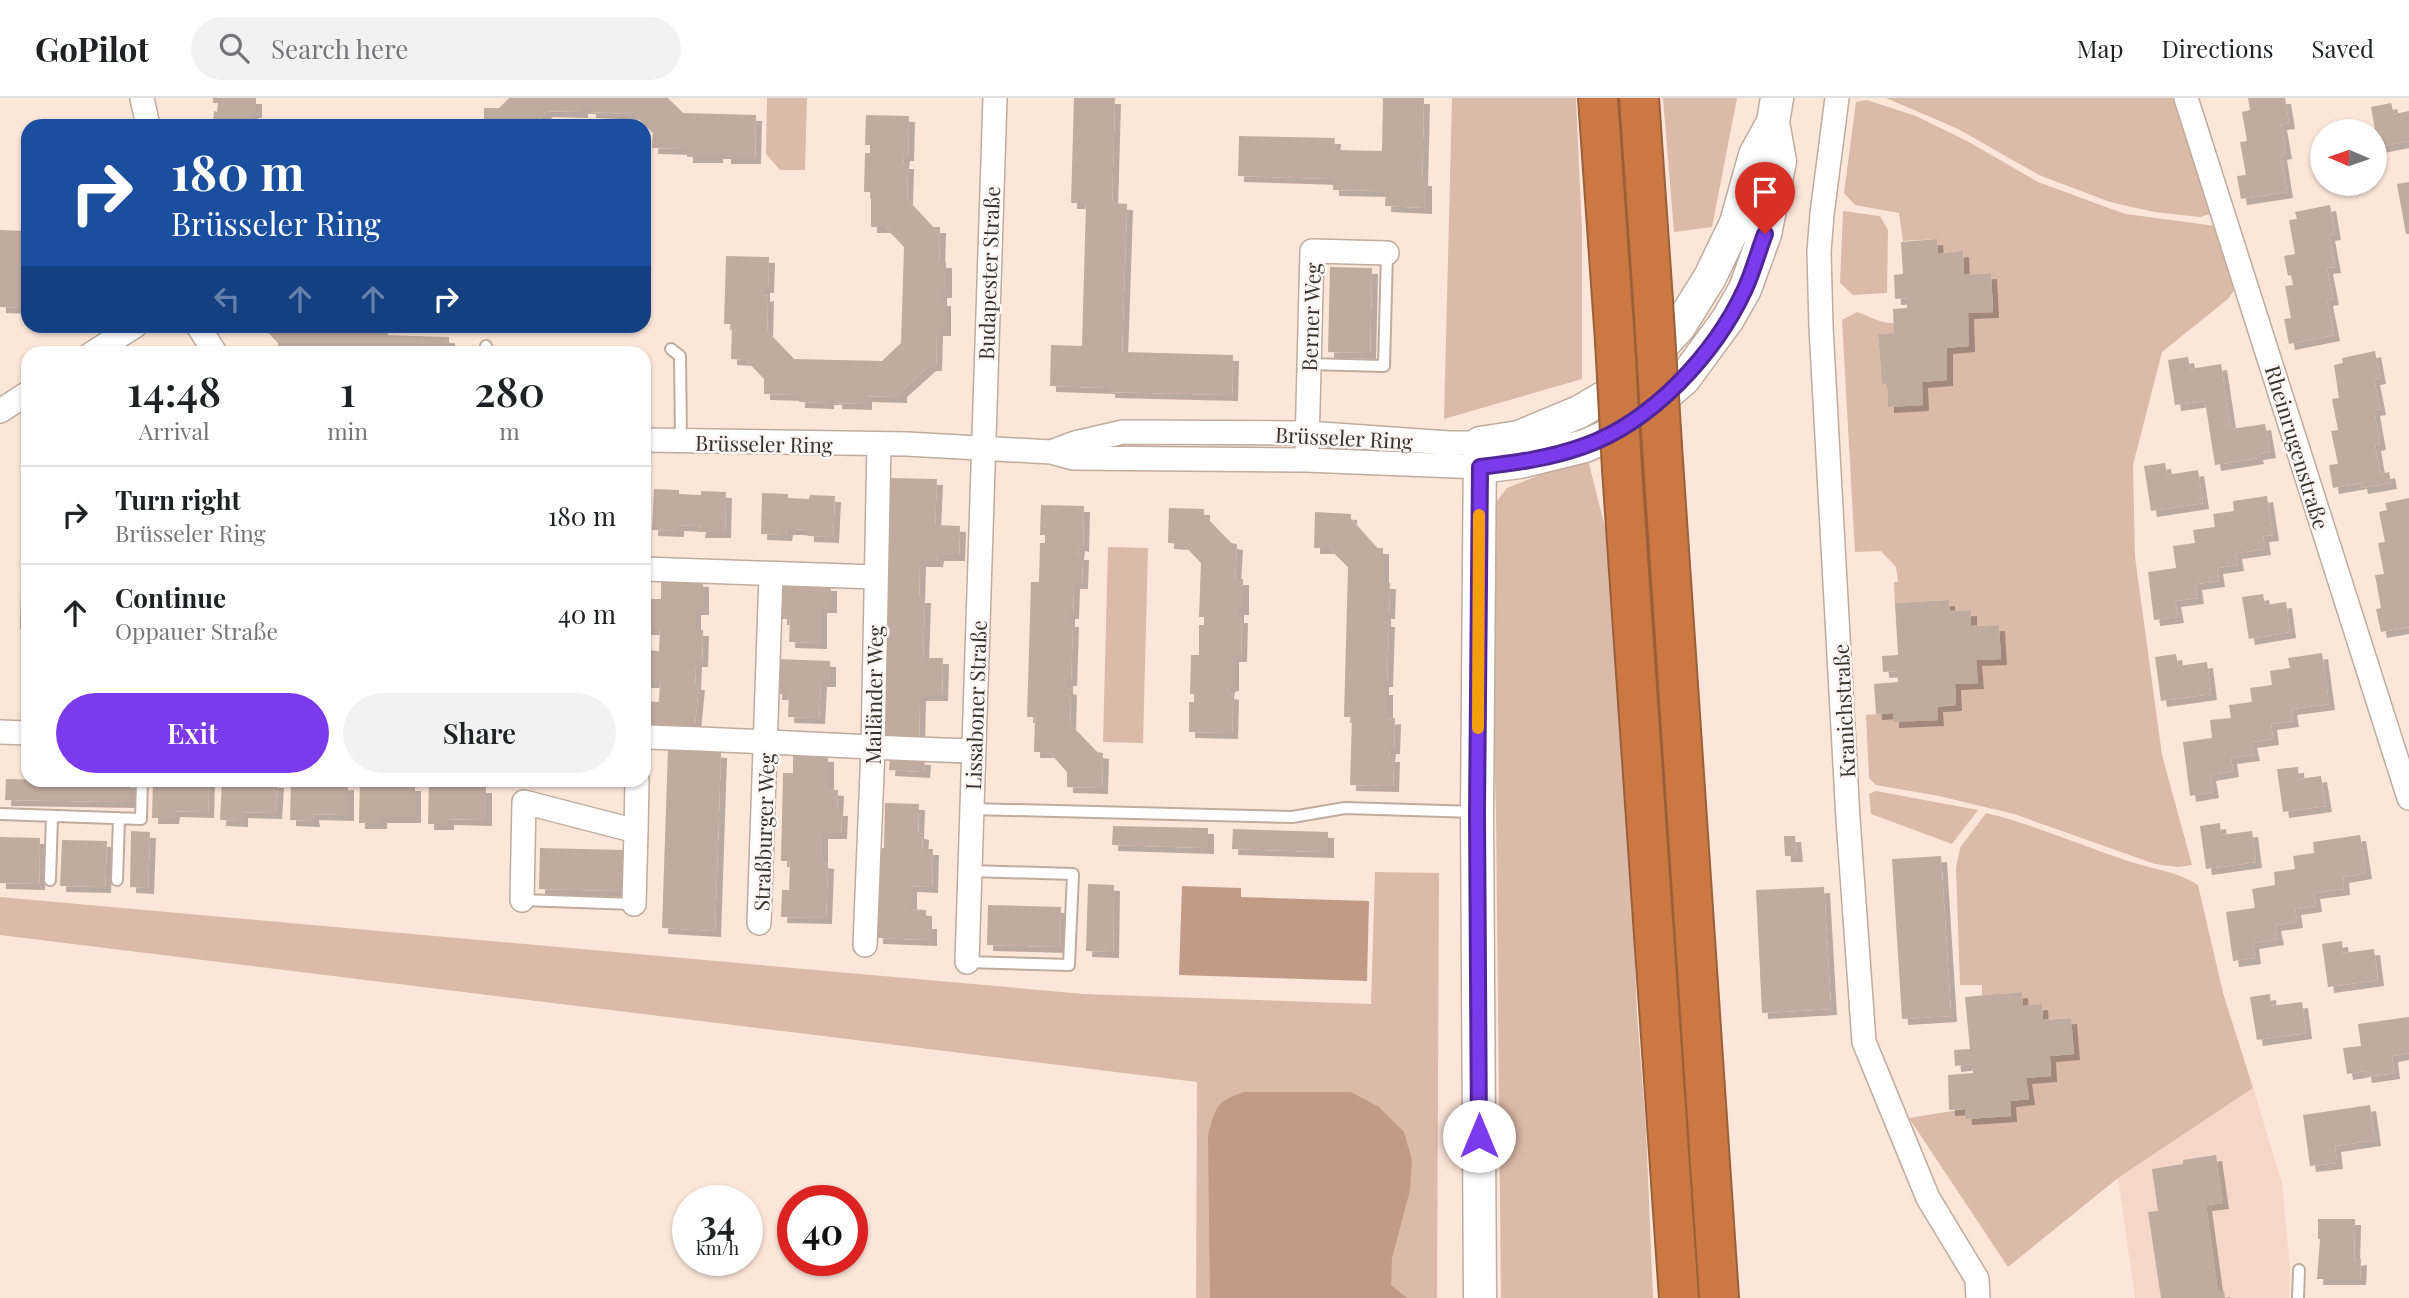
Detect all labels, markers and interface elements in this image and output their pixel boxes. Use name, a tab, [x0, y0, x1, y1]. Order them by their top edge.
search box	[191, 17, 681, 80]
text: GoPilot	[35, 26, 149, 70]
icon: search	[215, 29, 253, 67]
text: Search here	[271, 31, 408, 66]
text: Map	[2077, 32, 2123, 64]
text: Directions	[2161, 32, 2274, 64]
text: Saved	[2312, 32, 2374, 64]
north arrow	[2310, 119, 2387, 196]
map controls	[2310, 119, 2387, 196]
text: 180 m	[171, 138, 305, 203]
icon: right	[56, 147, 147, 238]
pin	[1735, 162, 1795, 234]
icon: arrive	[1746, 173, 1784, 211]
street label: Budapester Straße	[971, 186, 1005, 360]
text: Brüsseler Ring	[171, 201, 381, 244]
street label: Berner Weg	[1294, 262, 1326, 372]
icon: left	[208, 280, 246, 318]
icon: ahead	[281, 280, 319, 318]
icon: ahead	[354, 280, 392, 318]
icon: right	[427, 280, 465, 318]
street label: Rheinrugenstraße	[2260, 361, 2336, 533]
text: 14:48	[127, 362, 221, 418]
text: 1	[340, 362, 356, 418]
text: 280	[474, 362, 545, 418]
text: Arrival	[139, 415, 210, 446]
text: min	[327, 415, 368, 446]
text: m	[499, 415, 520, 446]
street label: Brüsseler Ring	[1275, 419, 1413, 455]
street label: Brüsseler Ring	[695, 428, 833, 458]
text: Turn right	[115, 482, 241, 517]
icon: right	[56, 496, 94, 534]
text: 180 m	[548, 498, 616, 533]
text: Brüsseler Ring	[115, 517, 266, 548]
text: Continue	[115, 580, 226, 615]
icon: ahead	[56, 594, 94, 632]
text: 40 m	[558, 596, 616, 631]
text: Oppauer Straße	[115, 615, 278, 646]
street label: Lissaboner Straße	[958, 620, 992, 790]
street label: Mailänder Weg	[858, 625, 888, 765]
street label: Kranichstraße	[1826, 643, 1860, 779]
button: Exit	[56, 693, 329, 773]
button: Share	[343, 693, 616, 773]
street label: Straßburger Weg	[746, 752, 780, 912]
position arrow	[1442, 1099, 1516, 1173]
speed limit sign: 40	[777, 1185, 868, 1276]
text: 34	[700, 1198, 735, 1245]
text: km/h	[696, 1236, 739, 1260]

